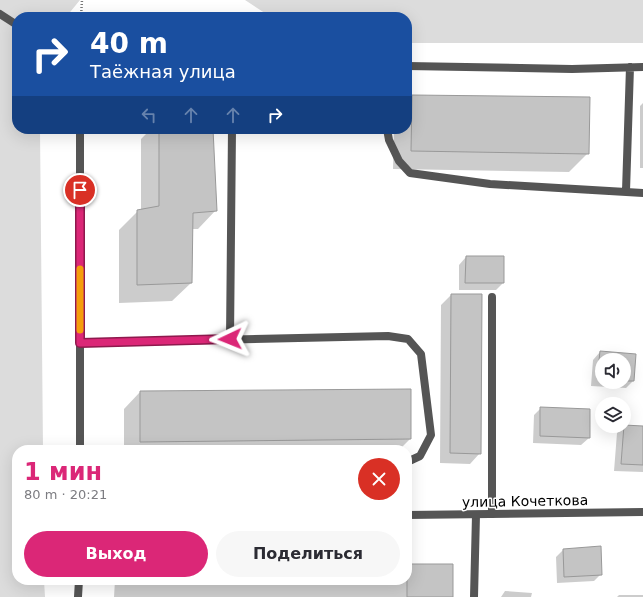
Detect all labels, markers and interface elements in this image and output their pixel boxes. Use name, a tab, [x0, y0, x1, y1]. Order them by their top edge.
text: 40 m	[90, 27, 168, 60]
icon: right	[24, 28, 76, 80]
text: Таёжная улица	[90, 61, 236, 82]
icon: left	[138, 104, 160, 126]
icon: ahead	[180, 104, 202, 126]
icon: ahead	[222, 104, 244, 126]
icon: right	[264, 104, 286, 126]
pin	[63, 173, 97, 207]
icon: arrive	[69, 179, 91, 201]
position arrow	[209, 318, 251, 360]
map controls	[595, 353, 631, 433]
button: sound	[595, 353, 631, 389]
button: layers	[595, 397, 631, 433]
text: 1 мин	[24, 458, 102, 486]
button: close	[358, 458, 400, 500]
text: 80 m · 20:21	[24, 487, 107, 502]
street label: улица Кочеткова	[462, 492, 588, 510]
button: Выход	[24, 531, 208, 577]
button: Поделиться	[216, 531, 400, 577]

